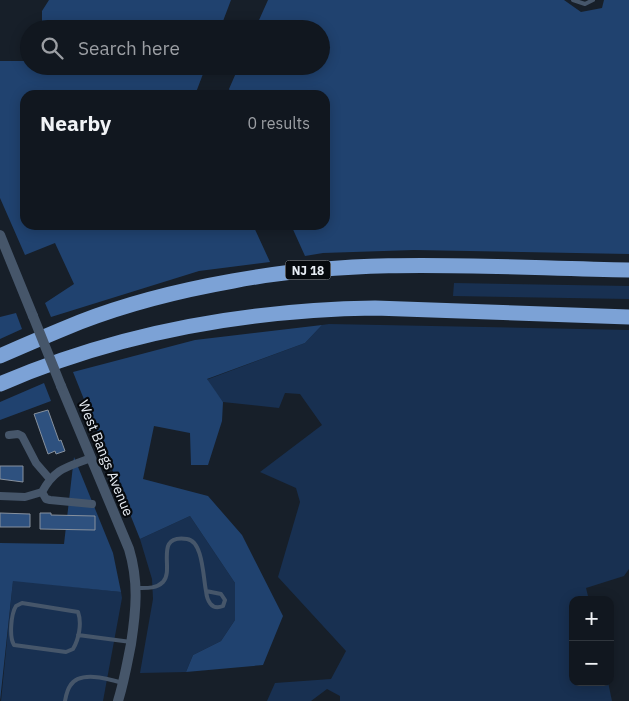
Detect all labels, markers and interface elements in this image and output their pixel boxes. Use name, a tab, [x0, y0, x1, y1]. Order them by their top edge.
search box	[20, 20, 330, 75]
icon: search	[38, 34, 66, 62]
text: Search here	[78, 36, 180, 60]
text: Nearby	[40, 109, 111, 137]
text: 0 results	[247, 113, 310, 133]
road number: NJ 18	[286, 260, 330, 280]
street label: West Bangs Avenue	[74, 397, 138, 519]
map controls	[569, 596, 614, 686]
button: +	[569, 596, 614, 641]
button: −	[569, 641, 614, 686]

